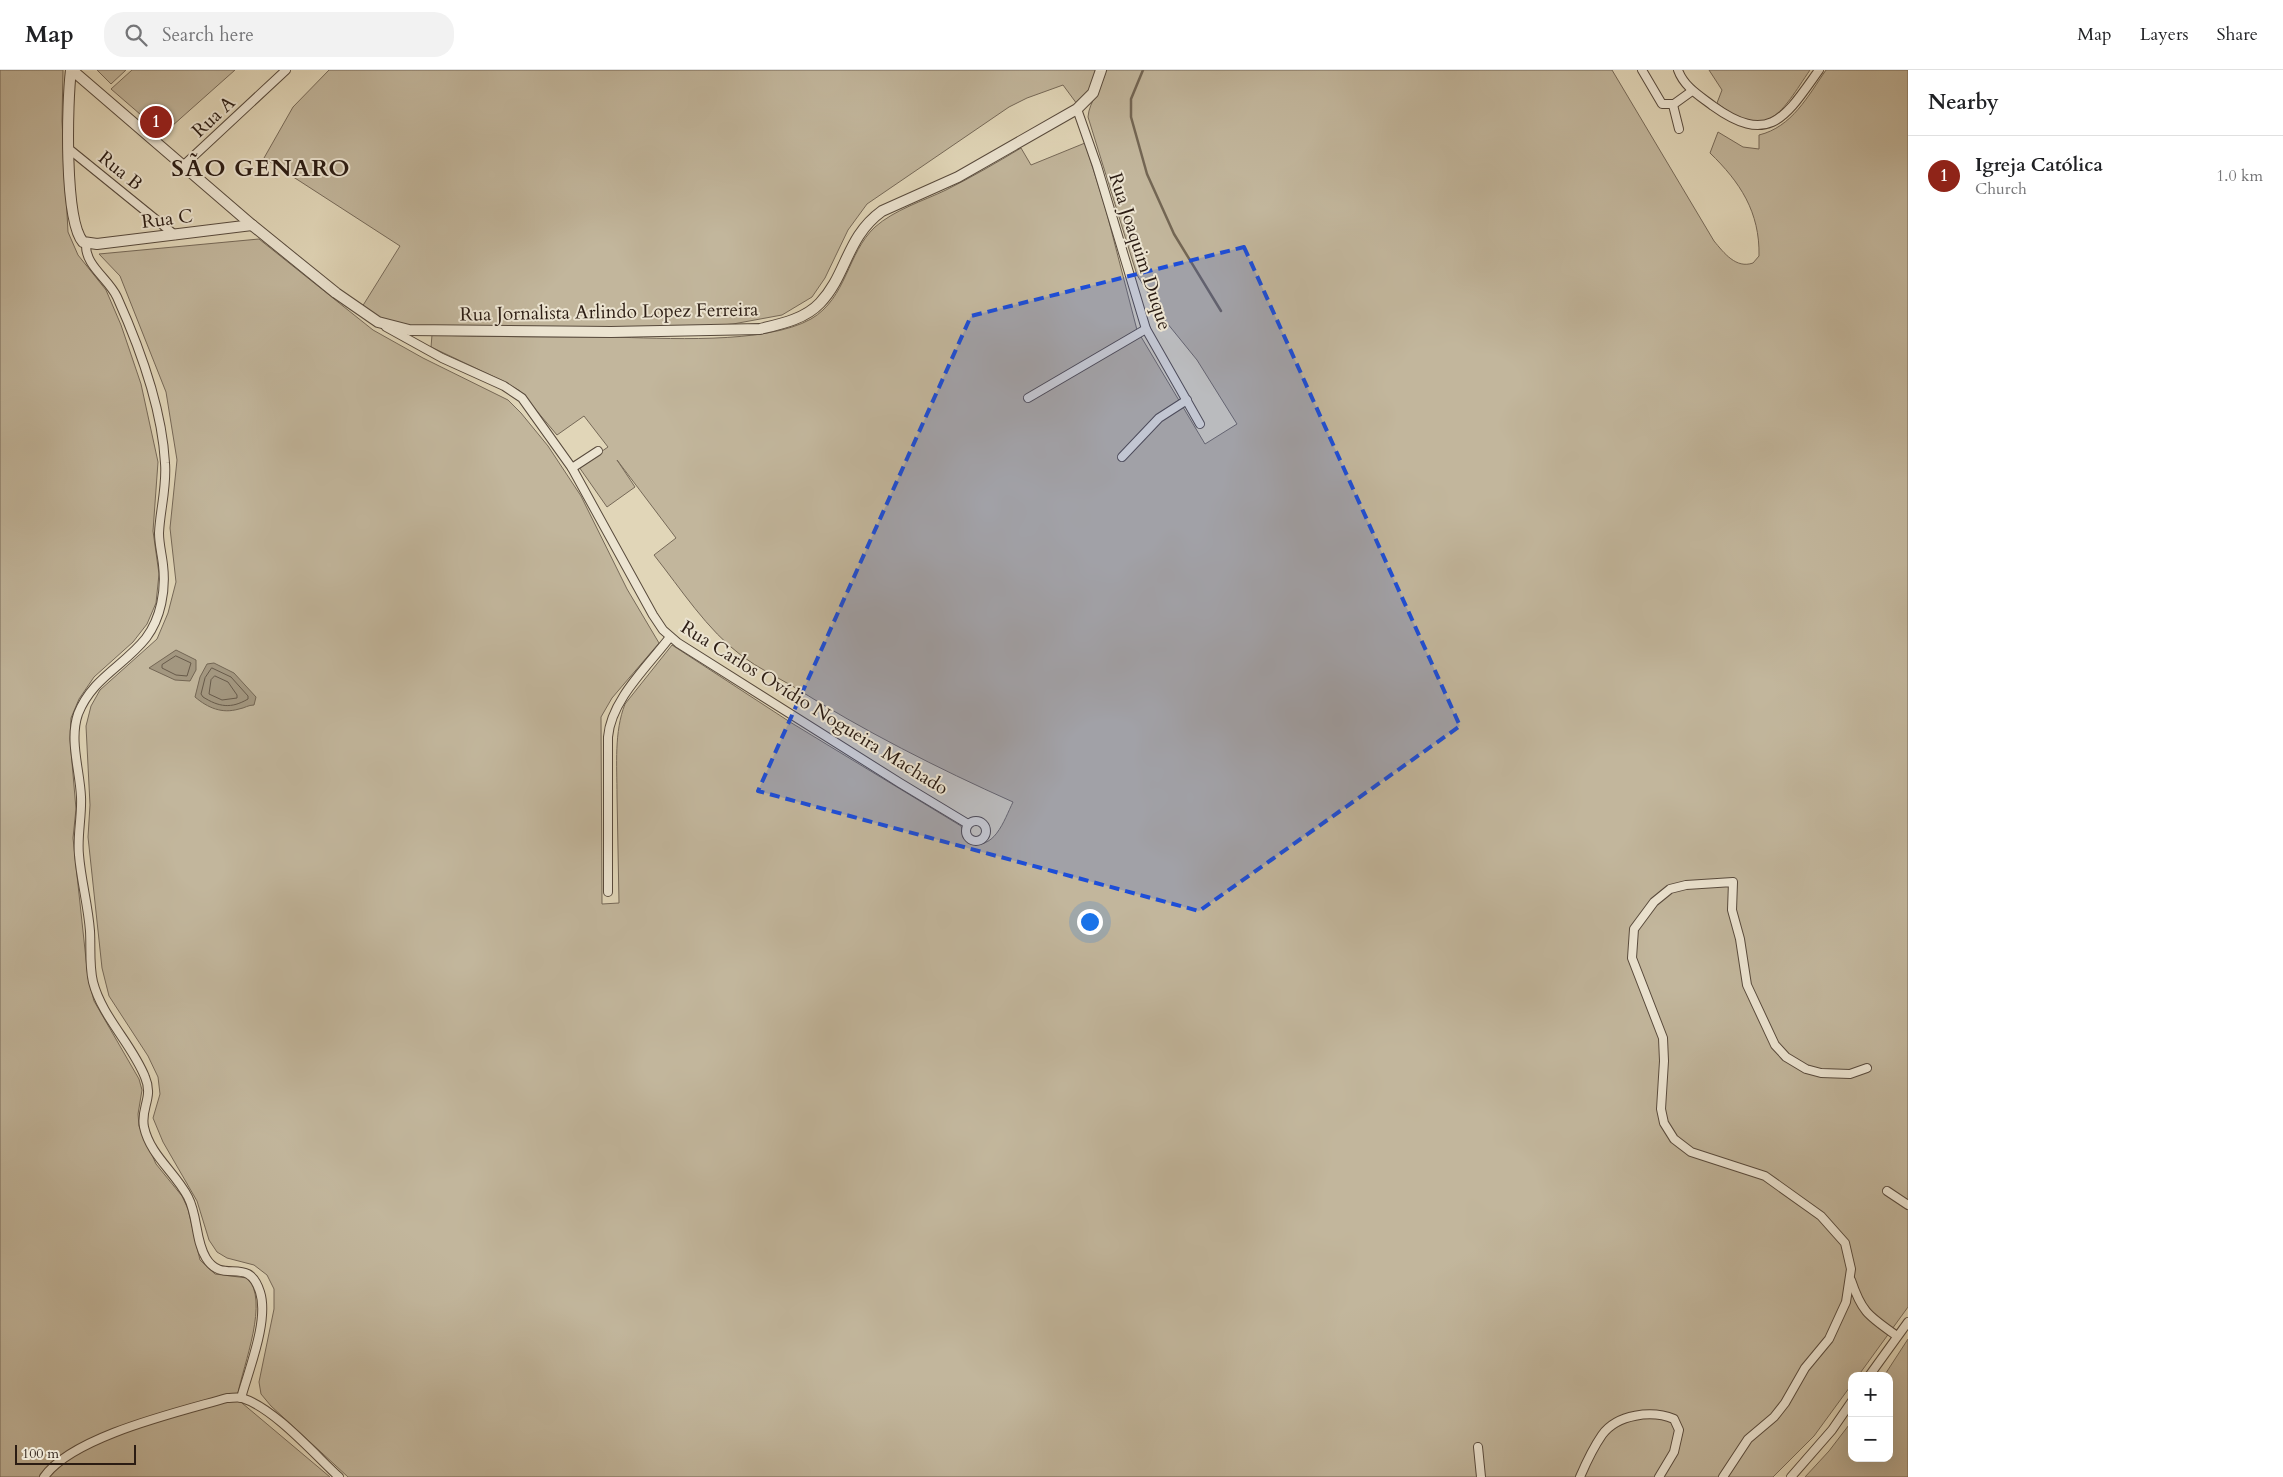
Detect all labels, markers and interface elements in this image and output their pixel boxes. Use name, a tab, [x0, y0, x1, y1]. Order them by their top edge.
search box	[104, 12, 454, 57]
text: Map	[25, 18, 74, 51]
icon: search	[122, 21, 150, 49]
text: Search here	[162, 22, 254, 48]
text: Map	[2077, 22, 2112, 47]
text: Layers	[2140, 22, 2189, 47]
text: Share	[2217, 22, 2258, 47]
text: Nearby	[1928, 88, 1999, 117]
street label: Rua A	[186, 90, 241, 143]
pin: 1	[140, 103, 172, 141]
street label: Rua B	[93, 145, 148, 197]
district label: SÃO GENARO	[171, 152, 351, 185]
text: Igreja Católica	[1975, 152, 2103, 178]
text: 1	[1940, 165, 1948, 187]
text: 1.0 km	[2216, 165, 2263, 187]
street label: Rua Joaquim Duque	[1102, 169, 1178, 333]
text: Church	[1975, 178, 2027, 200]
street label: Rua C	[140, 203, 194, 235]
street label: Rua Jornalista Arlindo Lopez Ferreira	[459, 296, 759, 328]
street label: Rua Carlos Ovídio Nogueira Machado	[676, 614, 953, 801]
your location	[1077, 909, 1103, 935]
map controls	[1848, 1372, 1893, 1462]
button: +	[1848, 1372, 1893, 1417]
button: −	[1848, 1417, 1893, 1462]
scale bar	[15, 1442, 136, 1465]
text: 100 m	[22, 1444, 59, 1463]

